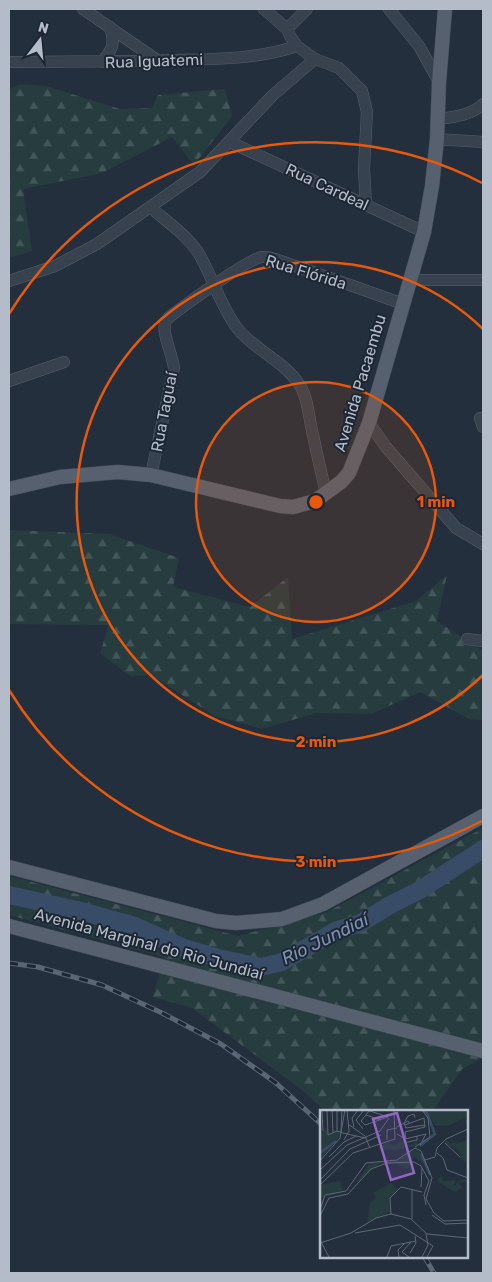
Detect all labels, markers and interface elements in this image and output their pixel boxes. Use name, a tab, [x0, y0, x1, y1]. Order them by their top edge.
north arrow	[15, 15, 65, 65]
text: N	[36, 18, 51, 38]
street label: Rua Iguatemi	[104, 50, 204, 72]
street label: Rua Cardeal	[282, 159, 372, 215]
street label: Rua Flórida	[263, 251, 349, 293]
street label: Avenida Pacaembu	[330, 312, 390, 454]
street label: Rua Taguaí	[147, 369, 181, 454]
centre of rings	[307, 493, 325, 511]
text: 1 min	[417, 493, 455, 511]
text: 2 min	[296, 733, 336, 751]
text: 3 min	[296, 853, 336, 871]
street label: Avenida Marginal do Rio Jundiaí	[32, 904, 267, 984]
water label: Rio Jundiaí	[278, 907, 374, 970]
inset map	[320, 1110, 467, 1257]

